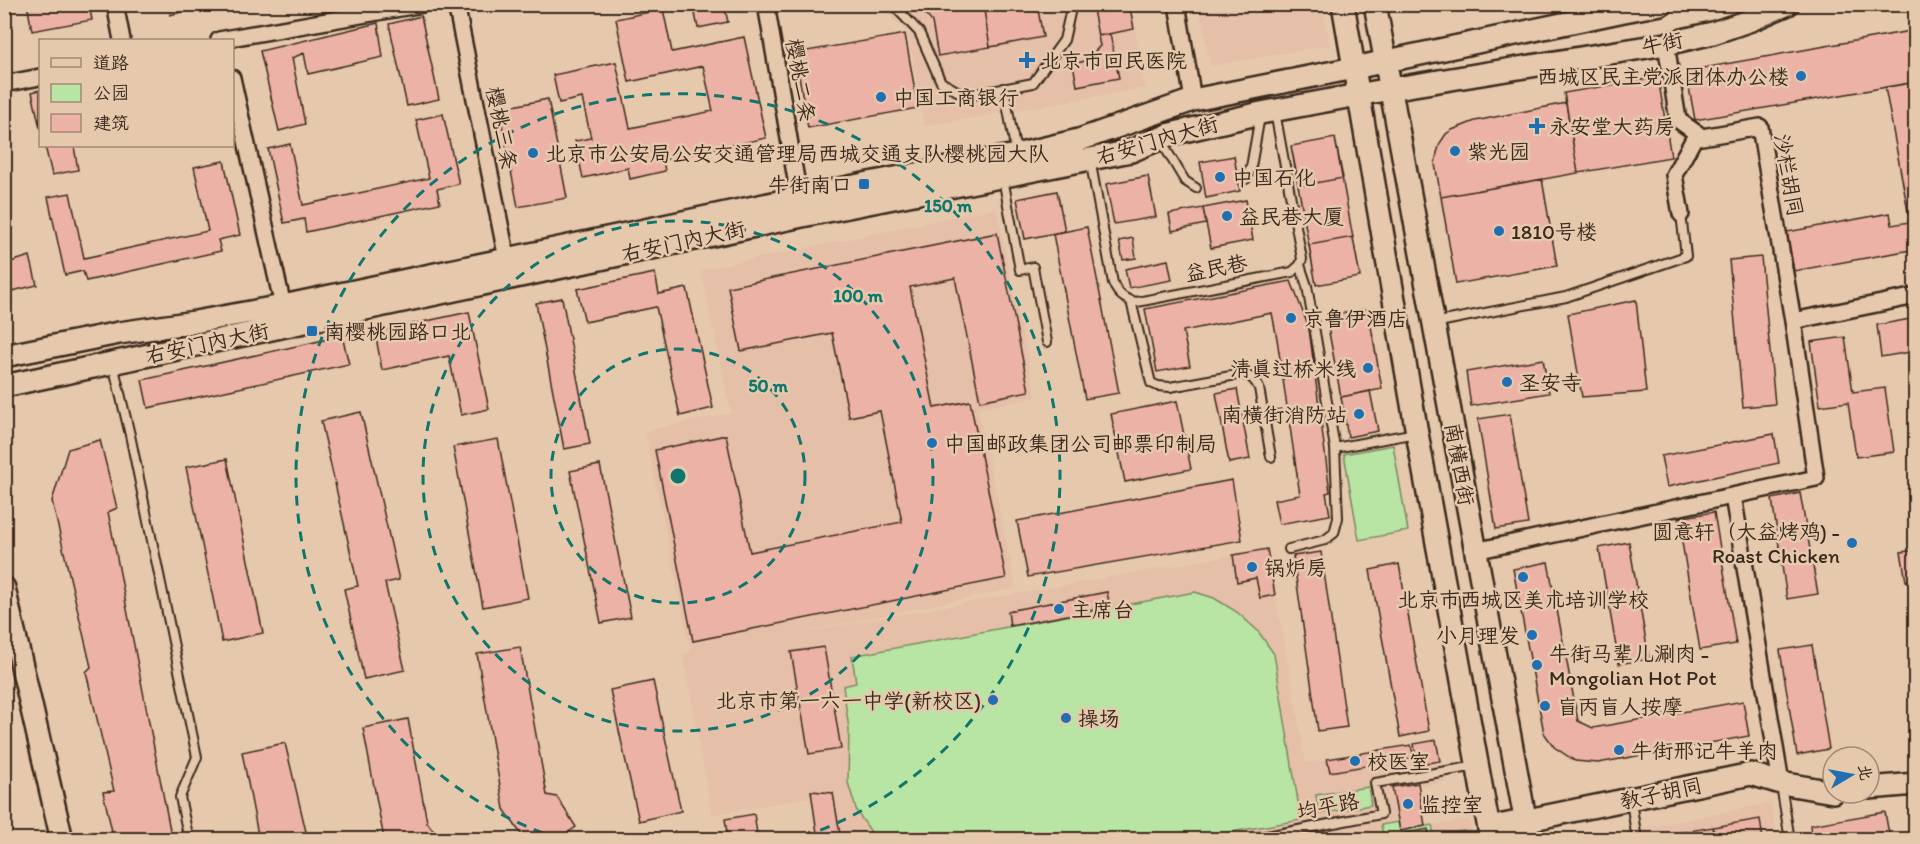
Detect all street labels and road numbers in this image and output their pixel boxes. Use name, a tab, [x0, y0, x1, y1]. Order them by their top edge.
street label: 牛街	[1639, 27, 1685, 59]
street label: 樱桃二条	[781, 36, 821, 124]
street label: 樱桃三条	[482, 84, 522, 172]
street label: 右安门内大街	[1093, 111, 1221, 169]
street label: 沙栏胡同	[1769, 131, 1809, 219]
street label: 右安门内大街	[619, 216, 747, 266]
street label: 益民巷	[1183, 250, 1249, 286]
street label: 右安门内大街	[143, 318, 271, 368]
street label: 南横西街	[1440, 420, 1480, 508]
street label: 教子胡同	[1617, 772, 1705, 814]
street label: 均平路	[1295, 788, 1361, 824]

